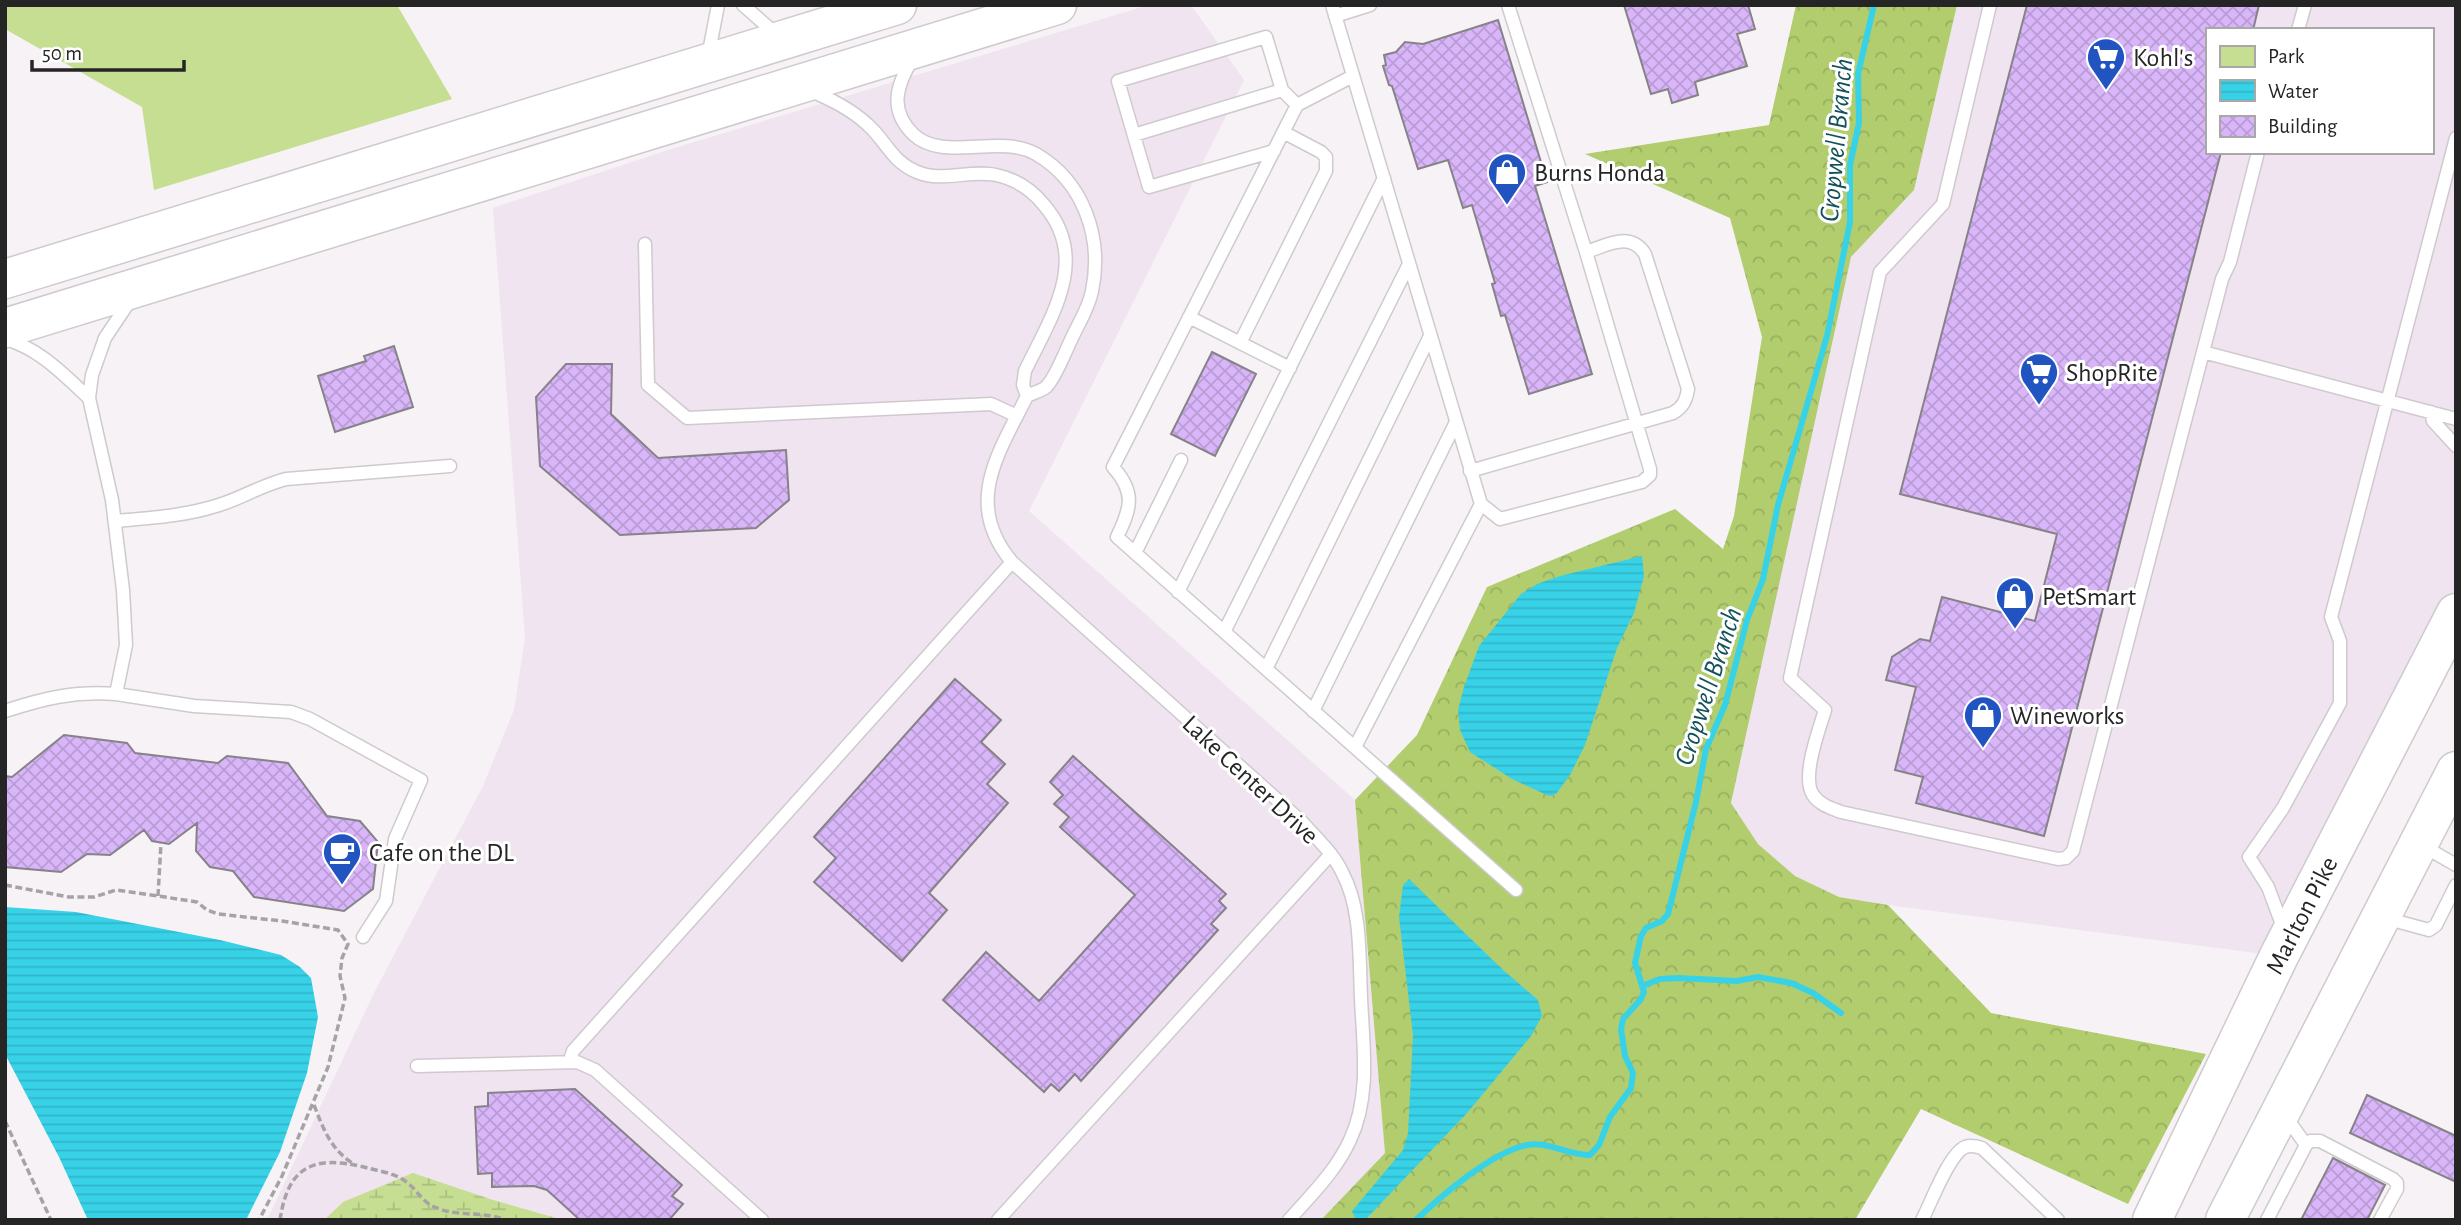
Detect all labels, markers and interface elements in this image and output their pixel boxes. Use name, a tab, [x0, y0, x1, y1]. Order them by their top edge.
scale bar	[32, 28, 184, 72]
legend	[2206, 28, 2433, 154]
supermarket icon: Kohl's	[2085, 36, 2127, 91]
text: 50 m	[42, 43, 82, 64]
place label: Kohl's	[2133, 45, 2193, 71]
text: Park	[2268, 46, 2305, 67]
water label: Cropwell Branch	[1816, 57, 1858, 223]
text: Water	[2268, 81, 2318, 102]
text: Building	[2268, 116, 2338, 137]
shop icon: Burns Honda	[1486, 151, 1528, 206]
place label: Burns Honda	[1534, 160, 1665, 186]
supermarket icon: ShopRite	[2018, 351, 2060, 406]
place label: ShopRite	[2066, 360, 2158, 386]
shop icon: PetSmart	[1994, 575, 2036, 630]
place label: PetSmart	[2042, 584, 2136, 610]
water label: Cropwell Branch	[1670, 604, 1748, 769]
shop icon: Wineworks	[1962, 694, 2004, 749]
place label: Wineworks	[2010, 703, 2124, 729]
street label: Lake Center Drive	[1177, 710, 1323, 849]
cafe icon: Cafe on the DL	[321, 831, 363, 886]
place label: Cafe on the DL	[369, 840, 514, 866]
street label: Marlton Pike	[2261, 852, 2343, 978]

